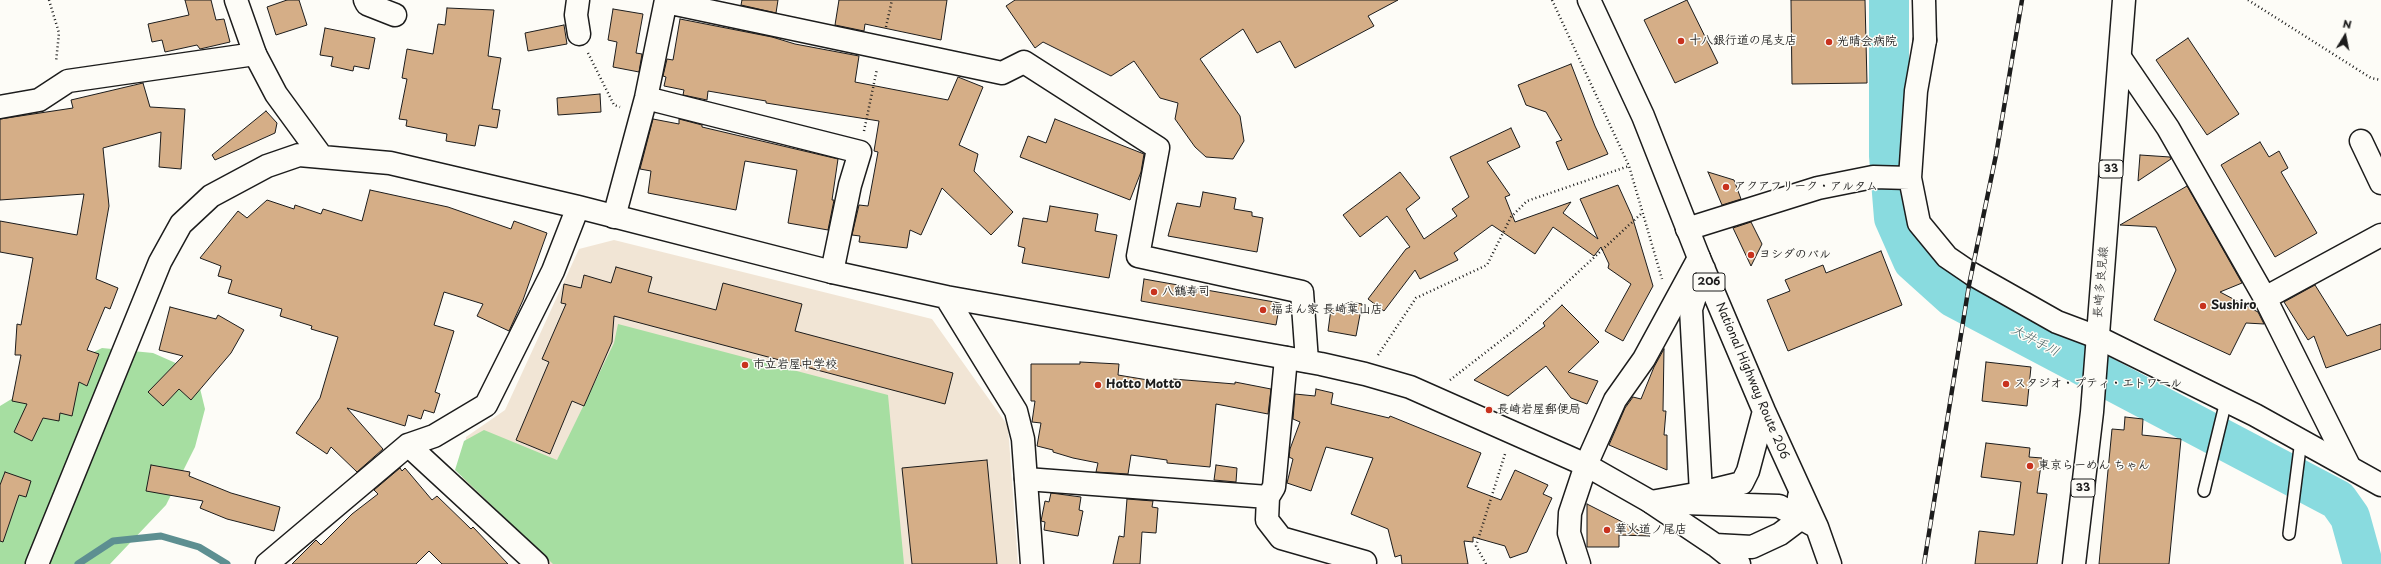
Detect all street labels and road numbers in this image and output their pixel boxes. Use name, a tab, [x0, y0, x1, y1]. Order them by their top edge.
road number: 33	[2099, 160, 2123, 178]
street label: 長崎多良見線	[2091, 246, 2111, 318]
road number: 206	[1693, 273, 1725, 291]
street label: National Highway Route 206	[1712, 300, 1792, 462]
road number: 33	[2071, 479, 2095, 497]

